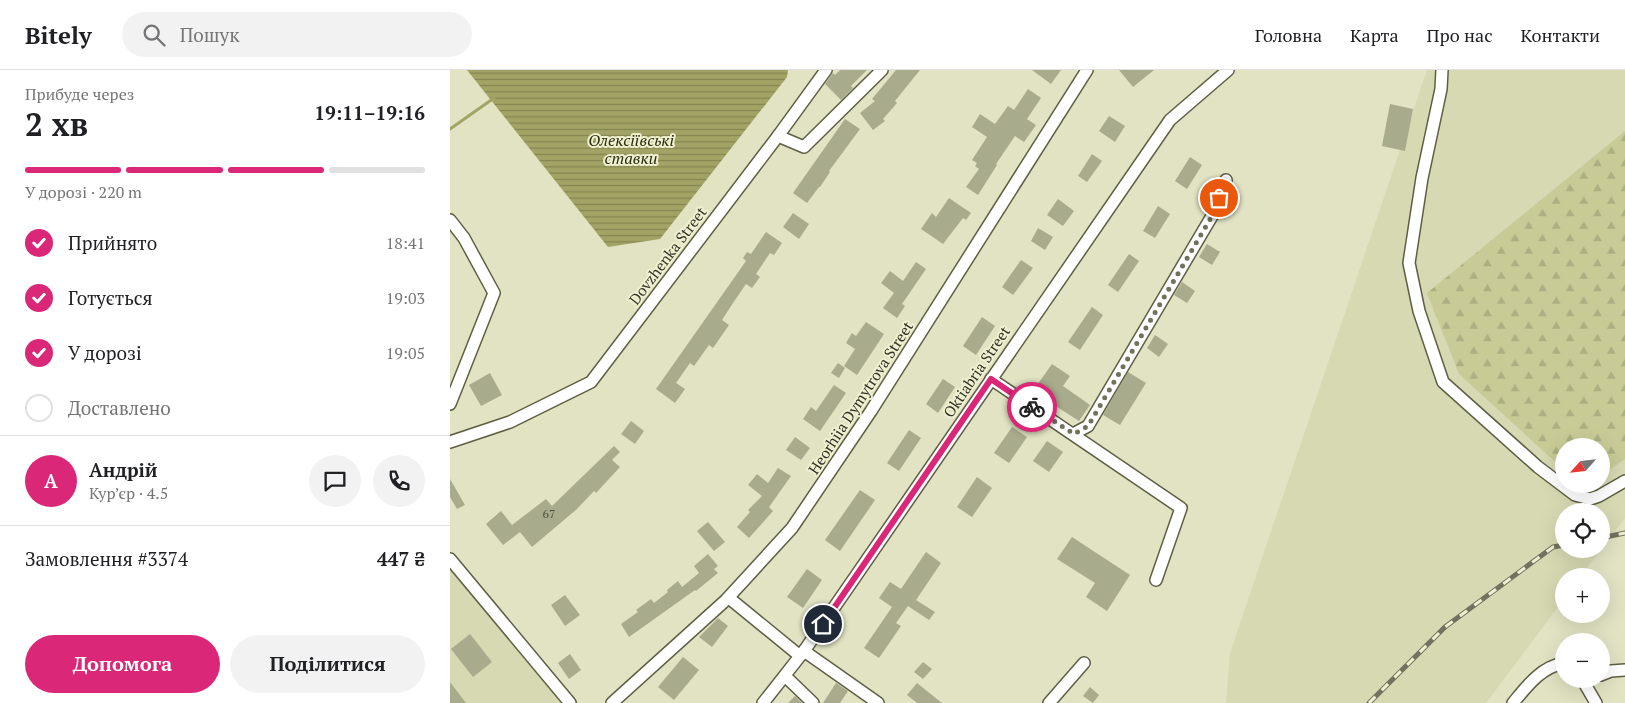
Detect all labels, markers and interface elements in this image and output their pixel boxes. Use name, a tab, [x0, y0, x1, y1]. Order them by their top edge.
search box	[122, 12, 472, 57]
text: Bitely	[25, 19, 92, 51]
icon: search	[140, 21, 168, 49]
text: Пошук	[180, 22, 240, 47]
text: Головна	[1255, 23, 1322, 47]
text: Карта	[1350, 23, 1399, 47]
text: Про нас	[1427, 23, 1493, 47]
text: Контакти	[1521, 23, 1600, 47]
text: Прибуде через	[25, 83, 134, 105]
text: 19:11–19:16	[314, 100, 425, 125]
text: 2 хв	[25, 103, 88, 145]
water label: Олексіївські ставки	[588, 129, 674, 169]
pin	[1198, 177, 1240, 219]
text: У дорозі · 220 m	[25, 181, 142, 203]
icon: bag	[1205, 184, 1233, 212]
street label: Dovzhenka Street	[624, 202, 711, 308]
icon: check	[25, 229, 53, 257]
text: Прийнято	[68, 230, 157, 255]
text: 18:41	[386, 232, 425, 254]
icon: check	[25, 284, 53, 312]
text: Готується	[68, 285, 153, 310]
text: 19:03	[386, 287, 425, 309]
street label: Heorhiia Dymytrova Street	[803, 317, 917, 478]
street label: Oktiabria Street	[938, 321, 1014, 421]
icon: check	[25, 339, 53, 367]
text: У дорозі	[68, 340, 142, 365]
text: 19:05	[386, 342, 425, 364]
courier	[1007, 382, 1057, 432]
icon: bike	[1018, 393, 1046, 421]
text: Доставлено	[68, 395, 171, 420]
north arrow	[1555, 438, 1610, 492]
map controls	[1555, 438, 1610, 688]
button: chat	[309, 455, 361, 507]
button: phone	[373, 455, 425, 507]
text: Андрій	[89, 457, 158, 482]
text: А	[44, 468, 58, 493]
text: Кур’єр · 4.5	[89, 482, 168, 504]
button: locate	[1555, 503, 1610, 558]
house number: 67	[543, 506, 555, 521]
text: Замовлення #3374	[25, 546, 188, 571]
text: 447 ₴	[377, 546, 425, 571]
button: +	[1555, 568, 1610, 623]
pin	[802, 603, 844, 645]
icon: home	[809, 610, 837, 638]
button: −	[1555, 633, 1610, 688]
button: Допомога	[25, 635, 220, 693]
button: Поділитися	[230, 635, 425, 693]

